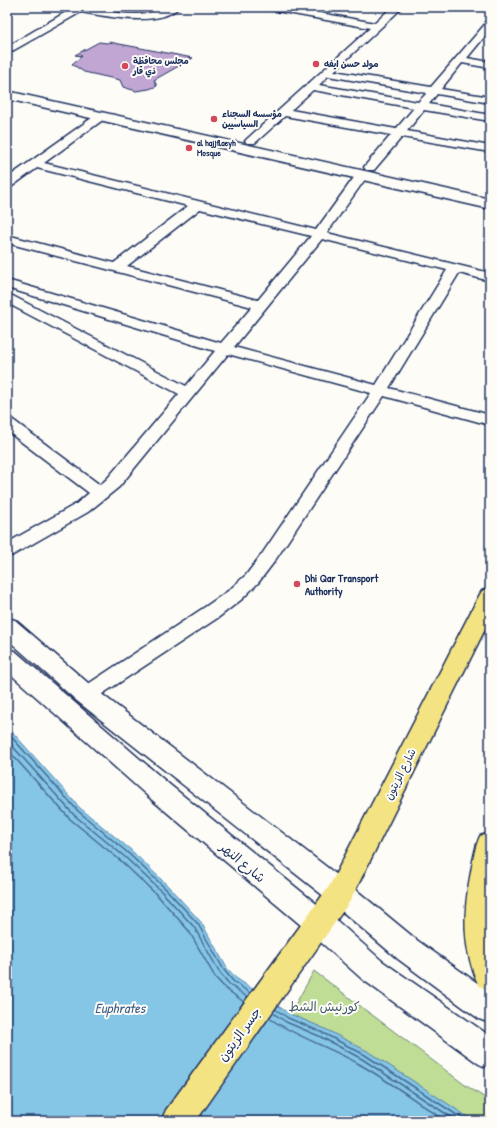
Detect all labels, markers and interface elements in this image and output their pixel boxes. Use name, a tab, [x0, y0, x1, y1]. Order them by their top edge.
place label: مجلس محافظة ذي قار	[132, 55, 189, 78]
place label: مولد حسن ايفه	[324, 58, 379, 70]
marker: مولد حسن ايفه	[311, 59, 321, 69]
marker: مجلس محافظة ذي قار	[120, 61, 130, 71]
place label: مؤسسه السجناء السياسيين	[222, 108, 282, 130]
marker: مؤسسه السجناء السياسيين	[209, 114, 219, 124]
place label: al hajjflaeyh Mosque	[197, 137, 236, 160]
marker: al hajjflaeyh Mosque	[184, 143, 194, 153]
place label: Dhi Qar Transport Authority	[305, 571, 379, 599]
marker: Dhi Qar Transport Authority	[292, 579, 302, 589]
street label: شارع الزيتون	[381, 746, 421, 803]
street label: شارع النهر	[215, 837, 270, 887]
park label: كورنيش الشط	[288, 997, 360, 1015]
water label: Euphrates	[95, 998, 147, 1018]
street label: جسر الزيتون	[213, 1003, 265, 1065]

